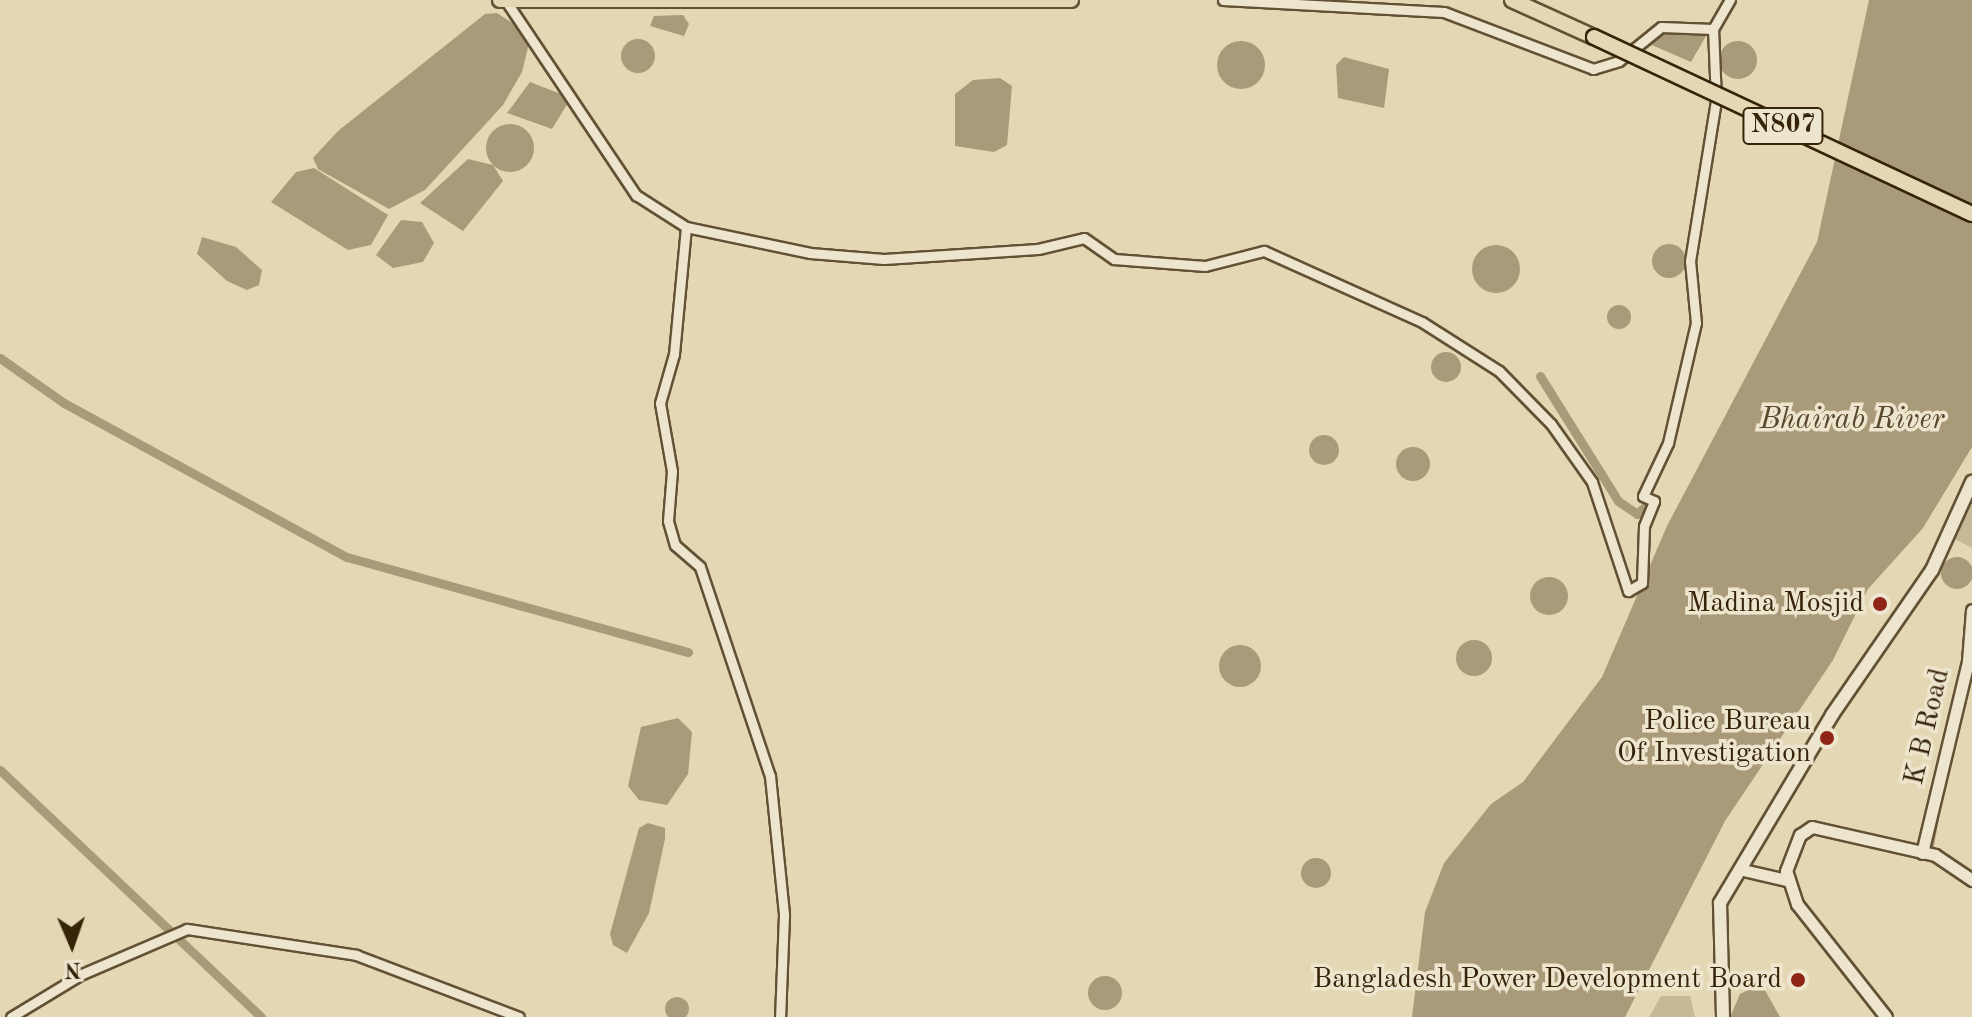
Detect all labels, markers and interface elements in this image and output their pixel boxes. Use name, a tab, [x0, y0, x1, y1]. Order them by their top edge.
road number: N807	[1741, 104, 1825, 148]
water label: Bhairab River	[1760, 402, 1944, 438]
place label: Madina Mosjid	[1687, 587, 1864, 621]
marker: Madina Mosjid	[1871, 595, 1889, 613]
street label: K B Road	[1898, 665, 1958, 789]
place label: Police Bureau Of Investigation	[1617, 705, 1811, 771]
marker: Police Bureau Of Investigation	[1818, 729, 1836, 747]
north arrow	[32, 905, 112, 985]
text: N	[64, 958, 82, 980]
place label: Bangladesh Power Development Board	[1313, 963, 1782, 997]
marker: Bangladesh Power Development Board	[1789, 971, 1807, 989]

